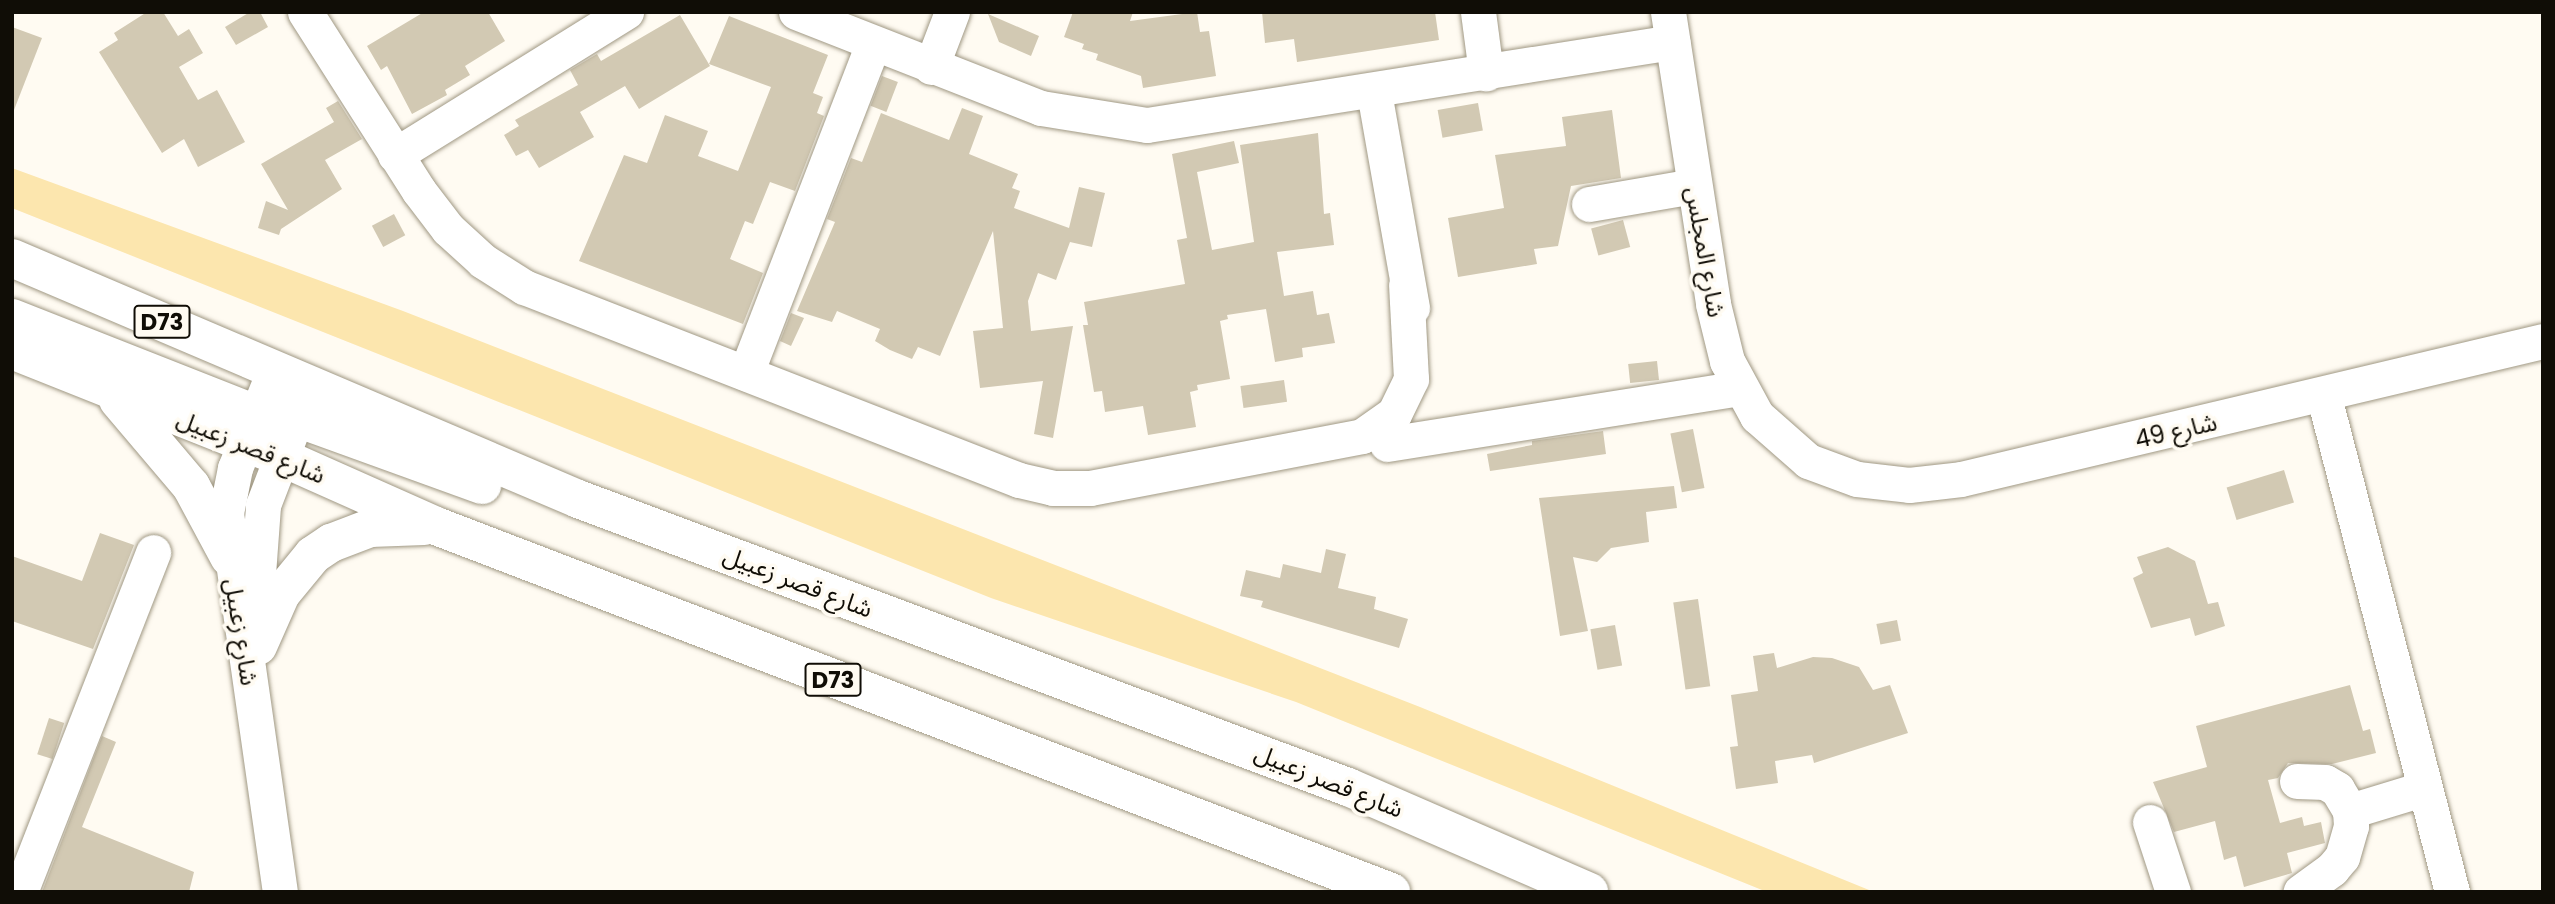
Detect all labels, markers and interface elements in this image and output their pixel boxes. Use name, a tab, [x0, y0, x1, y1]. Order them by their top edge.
street label: شارع المجلس	[1679, 185, 1731, 319]
road number: D73	[132, 302, 192, 342]
street label: شارع قصر زعبيل	[173, 404, 329, 490]
street label: شارع 49	[2132, 408, 2220, 454]
street label: شارع قصر زعبيل	[719, 540, 877, 624]
street label: شارع زعبيل	[218, 576, 264, 688]
road number: D73	[803, 660, 863, 700]
street label: شارع قصر زعبيل	[1251, 738, 1407, 824]

